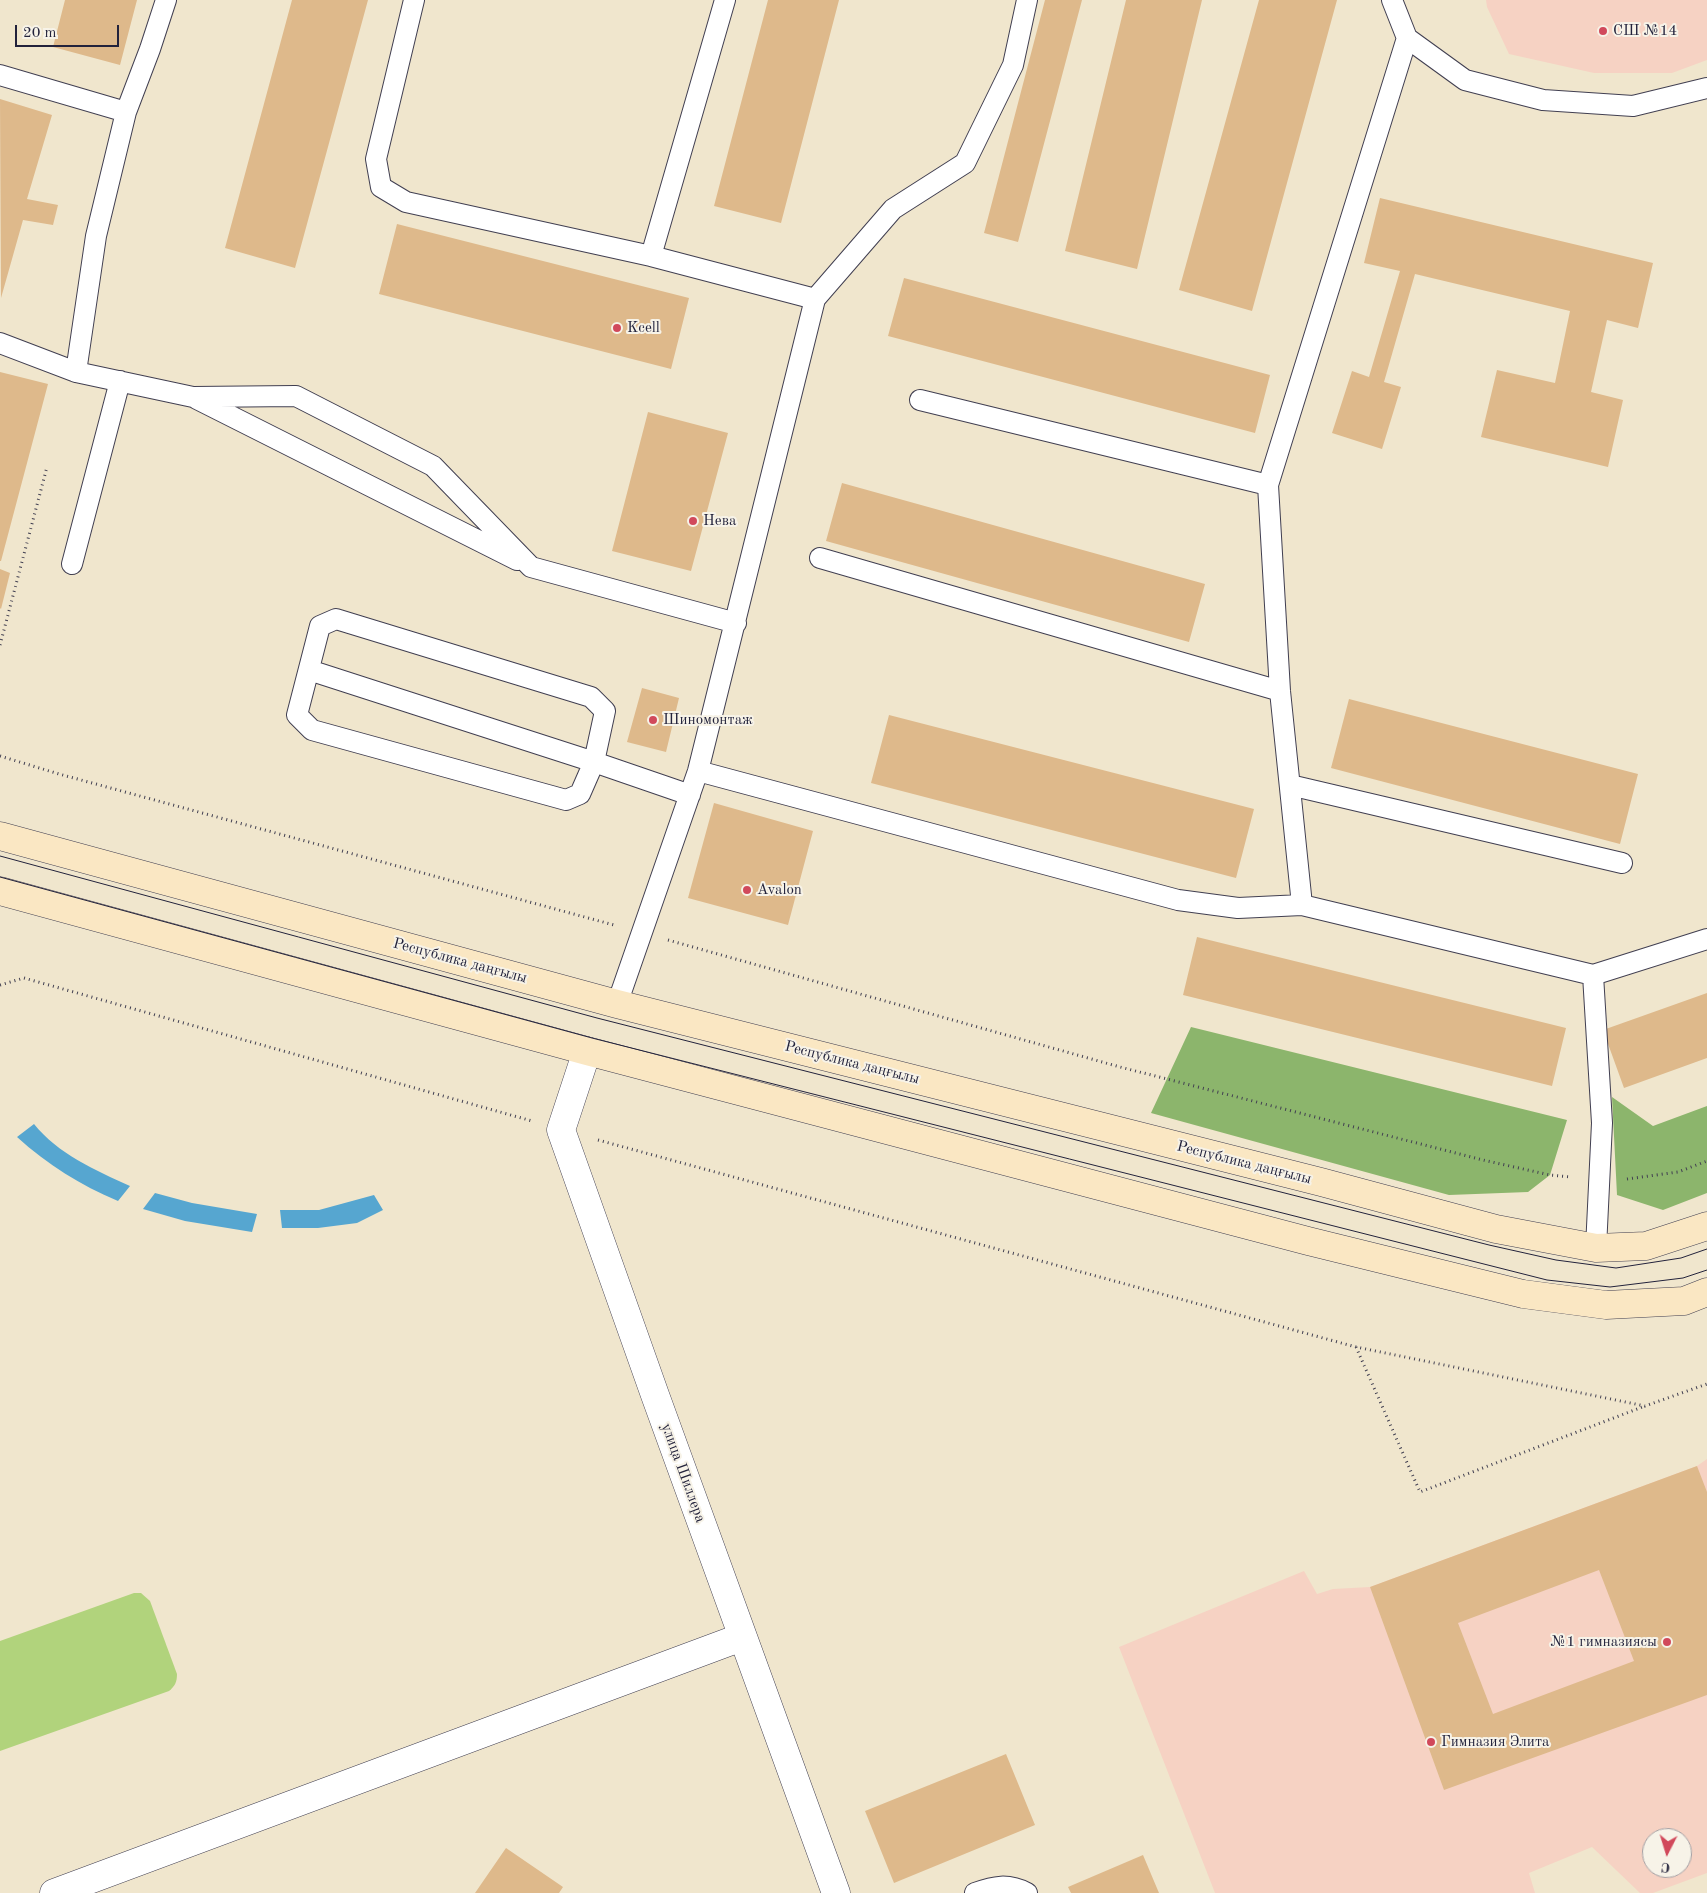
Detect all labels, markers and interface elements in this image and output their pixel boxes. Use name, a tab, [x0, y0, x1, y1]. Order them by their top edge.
scale bar	[18, 15, 121, 47]
place label: СШ №14	[1613, 22, 1677, 40]
marker: СШ №14	[1597, 25, 1609, 37]
text: 20 m	[23, 26, 57, 41]
place label: Kcell	[627, 319, 660, 337]
marker: Kcell	[611, 322, 623, 334]
place label: Нева	[703, 512, 736, 530]
marker: Нева	[687, 515, 699, 527]
place label: Шиномонтаж	[663, 711, 753, 729]
marker: Шиномонтаж	[647, 714, 659, 726]
place label: Avalon	[757, 881, 802, 899]
marker: Avalon	[741, 884, 753, 896]
street label: Республика даңғылы	[391, 934, 529, 988]
street label: Республика даңғылы	[783, 1038, 921, 1088]
street label: Республика даңғылы	[1175, 1138, 1313, 1188]
street label: улица Шиллера	[657, 1421, 709, 1525]
place label: №1 гимназиясы	[1550, 1633, 1657, 1651]
marker: №1 гимназиясы	[1661, 1636, 1673, 1648]
place label: Гимназия Элита	[1441, 1733, 1549, 1751]
marker: Гимназия Элита	[1425, 1736, 1437, 1748]
north arrow	[1642, 1828, 1692, 1878]
text: С	[1661, 1860, 1671, 1874]

